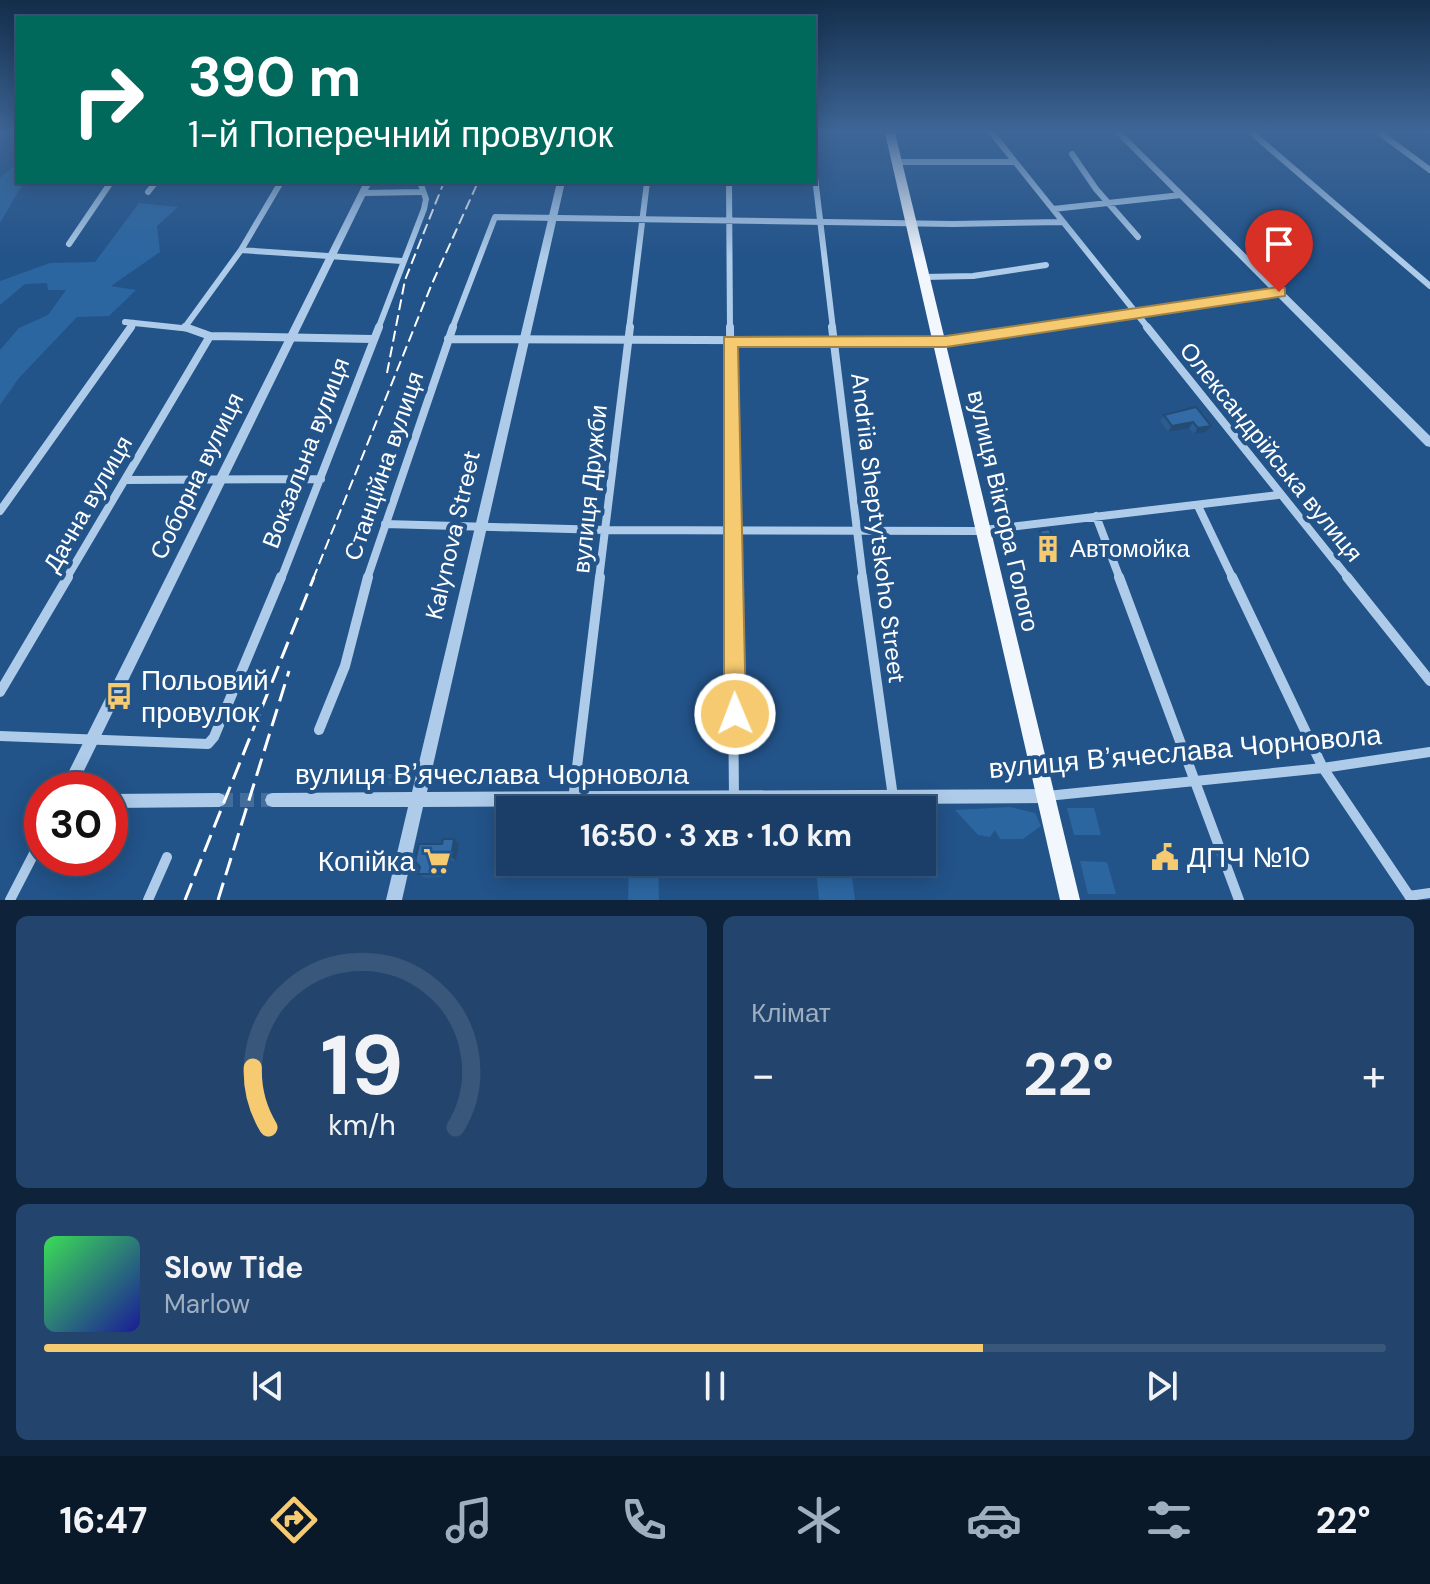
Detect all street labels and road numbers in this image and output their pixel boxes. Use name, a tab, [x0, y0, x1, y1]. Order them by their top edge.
street label: Олександрійська вулиця	[1173, 335, 1370, 568]
street label: Вокзальна вулиця	[255, 353, 356, 553]
street label: Станційна вулиця	[337, 367, 430, 564]
street label: Andriia Sheptytskoho Street	[844, 371, 913, 685]
street label: Соборна вулиця	[143, 387, 250, 564]
street label: вулиця Віктора Голого	[961, 387, 1046, 635]
street label: вулиця Дружби	[565, 403, 614, 575]
street label: Дачна вулиця	[36, 430, 139, 578]
street label: Kalynova Street	[418, 448, 487, 622]
street label: вулиця Вʼячеслава Чорновола	[987, 716, 1383, 787]
street label: вулиця Вʼячеслава Чорновола	[295, 756, 690, 793]

